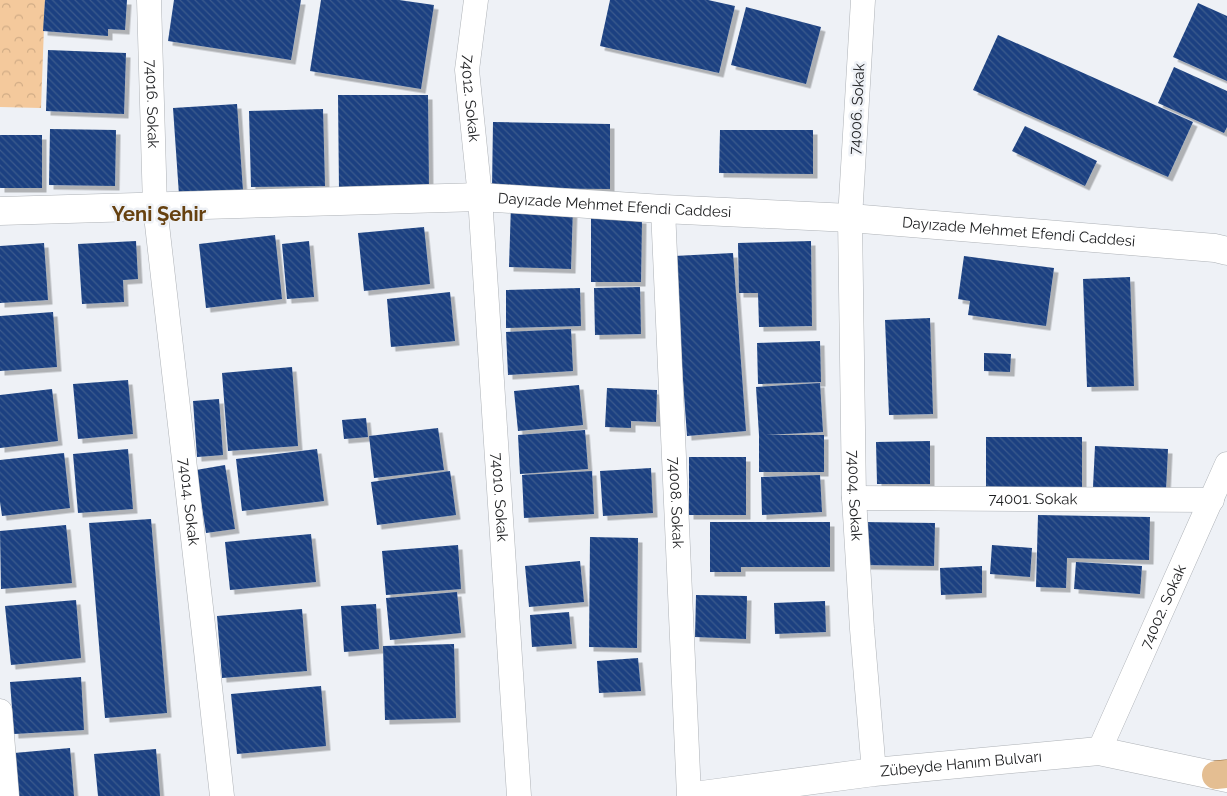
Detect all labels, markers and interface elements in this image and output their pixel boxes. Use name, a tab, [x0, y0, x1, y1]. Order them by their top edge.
street label: 74012. Sokak	[458, 54, 483, 143]
street label: 74016. Sokak	[142, 59, 162, 149]
street label: 74006. Sokak	[846, 63, 868, 155]
street label: Dayızade Mehmet Efendi Caddesi	[497, 189, 732, 221]
district label: Yeni Şehir	[112, 202, 206, 226]
street label: Dayızade Mehmet Efendi Caddesi	[901, 213, 1136, 250]
street label: 74004. Sokak	[844, 450, 866, 542]
street label: 74010. Sokak	[488, 452, 511, 542]
street label: 74014. Sokak	[175, 457, 203, 547]
street label: 74008. Sokak	[665, 457, 687, 549]
street label: 74001. Sokak	[988, 490, 1078, 508]
street label: 74002. Sokak	[1137, 562, 1190, 652]
street label: Zübeyde Hanım Bulvarı	[880, 747, 1043, 780]

